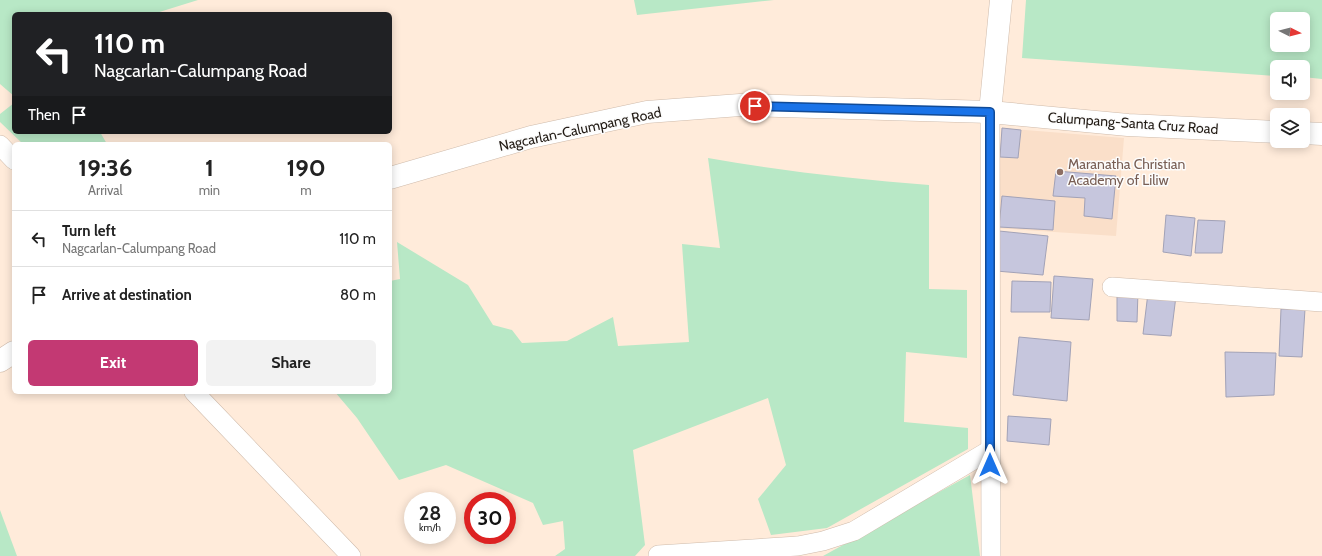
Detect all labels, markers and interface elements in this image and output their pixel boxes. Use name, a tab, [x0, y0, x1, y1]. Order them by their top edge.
north arrow	[1270, 12, 1310, 52]
map controls	[1270, 12, 1310, 148]
text: 110 m	[94, 26, 165, 60]
icon: left	[28, 28, 80, 80]
text: Nagcarlan-Calumpang Road	[94, 60, 307, 82]
button: sound	[1270, 60, 1310, 100]
pin	[738, 89, 772, 123]
icon: arrive	[744, 95, 766, 117]
street label: Nagcarlan-Calumpang Road	[497, 103, 663, 155]
icon: arrive	[68, 104, 90, 126]
text: Then	[28, 106, 60, 124]
street label: Calumpang-Santa Cruz Road	[1047, 108, 1219, 138]
button: layers	[1270, 108, 1310, 148]
text: 19:36	[78, 153, 132, 182]
text: 1	[205, 153, 214, 182]
text: 190	[286, 153, 326, 182]
place label: Maranatha Christian Academy of Liliw	[1068, 155, 1185, 189]
marker: Maranatha Christian Academy of Liliw	[1055, 167, 1065, 177]
text: Arrival	[88, 182, 123, 198]
text: min	[199, 182, 220, 198]
text: m	[300, 182, 312, 198]
text: Turn left	[62, 222, 116, 240]
icon: left	[28, 228, 50, 250]
text: 110 m	[339, 230, 376, 248]
text: Nagcarlan-Calumpang Road	[62, 240, 216, 256]
icon: arrive	[28, 284, 50, 306]
text: Arrive at destination	[62, 286, 192, 304]
text: 80 m	[340, 286, 376, 304]
button: Exit	[28, 340, 198, 386]
button: Share	[206, 340, 376, 386]
position arrow	[969, 444, 1011, 486]
speed limit sign: 30	[464, 492, 516, 544]
text: 28	[419, 501, 441, 525]
text: km/h	[419, 521, 441, 534]

